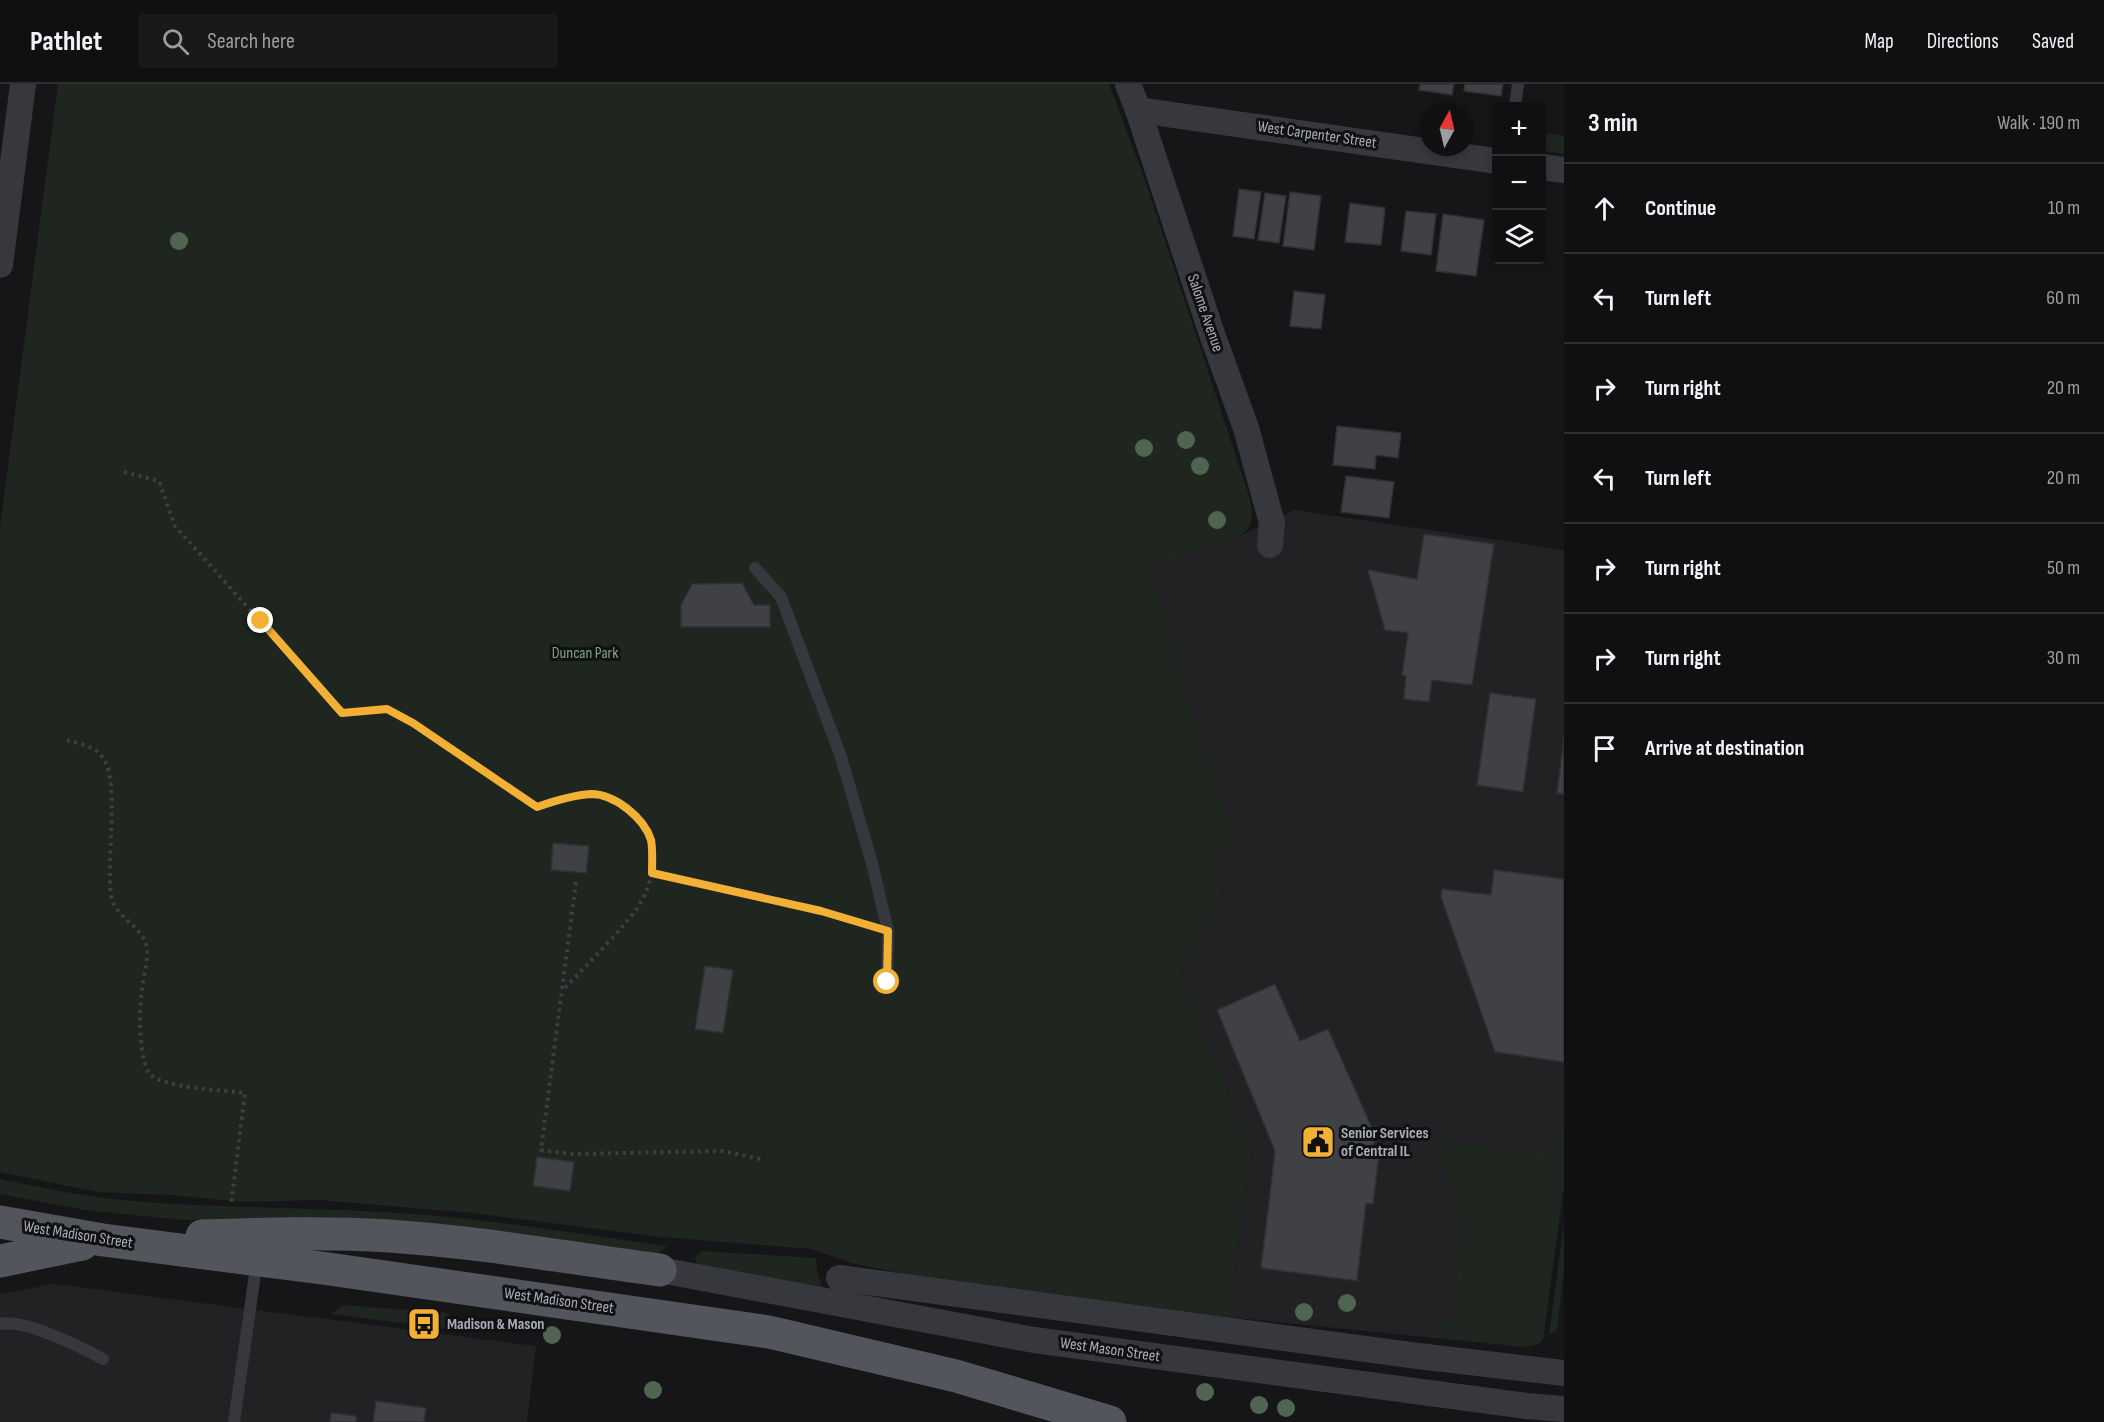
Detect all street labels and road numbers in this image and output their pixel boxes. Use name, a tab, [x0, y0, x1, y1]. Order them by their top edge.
street label: West Carpenter Street	[1256, 117, 1378, 153]
street label: Salome Avenue	[1183, 272, 1227, 354]
street label: West Madison Street	[22, 1217, 134, 1253]
street label: West Madison Street	[503, 1284, 615, 1318]
street label: West Mason Street	[1059, 1334, 1161, 1366]

